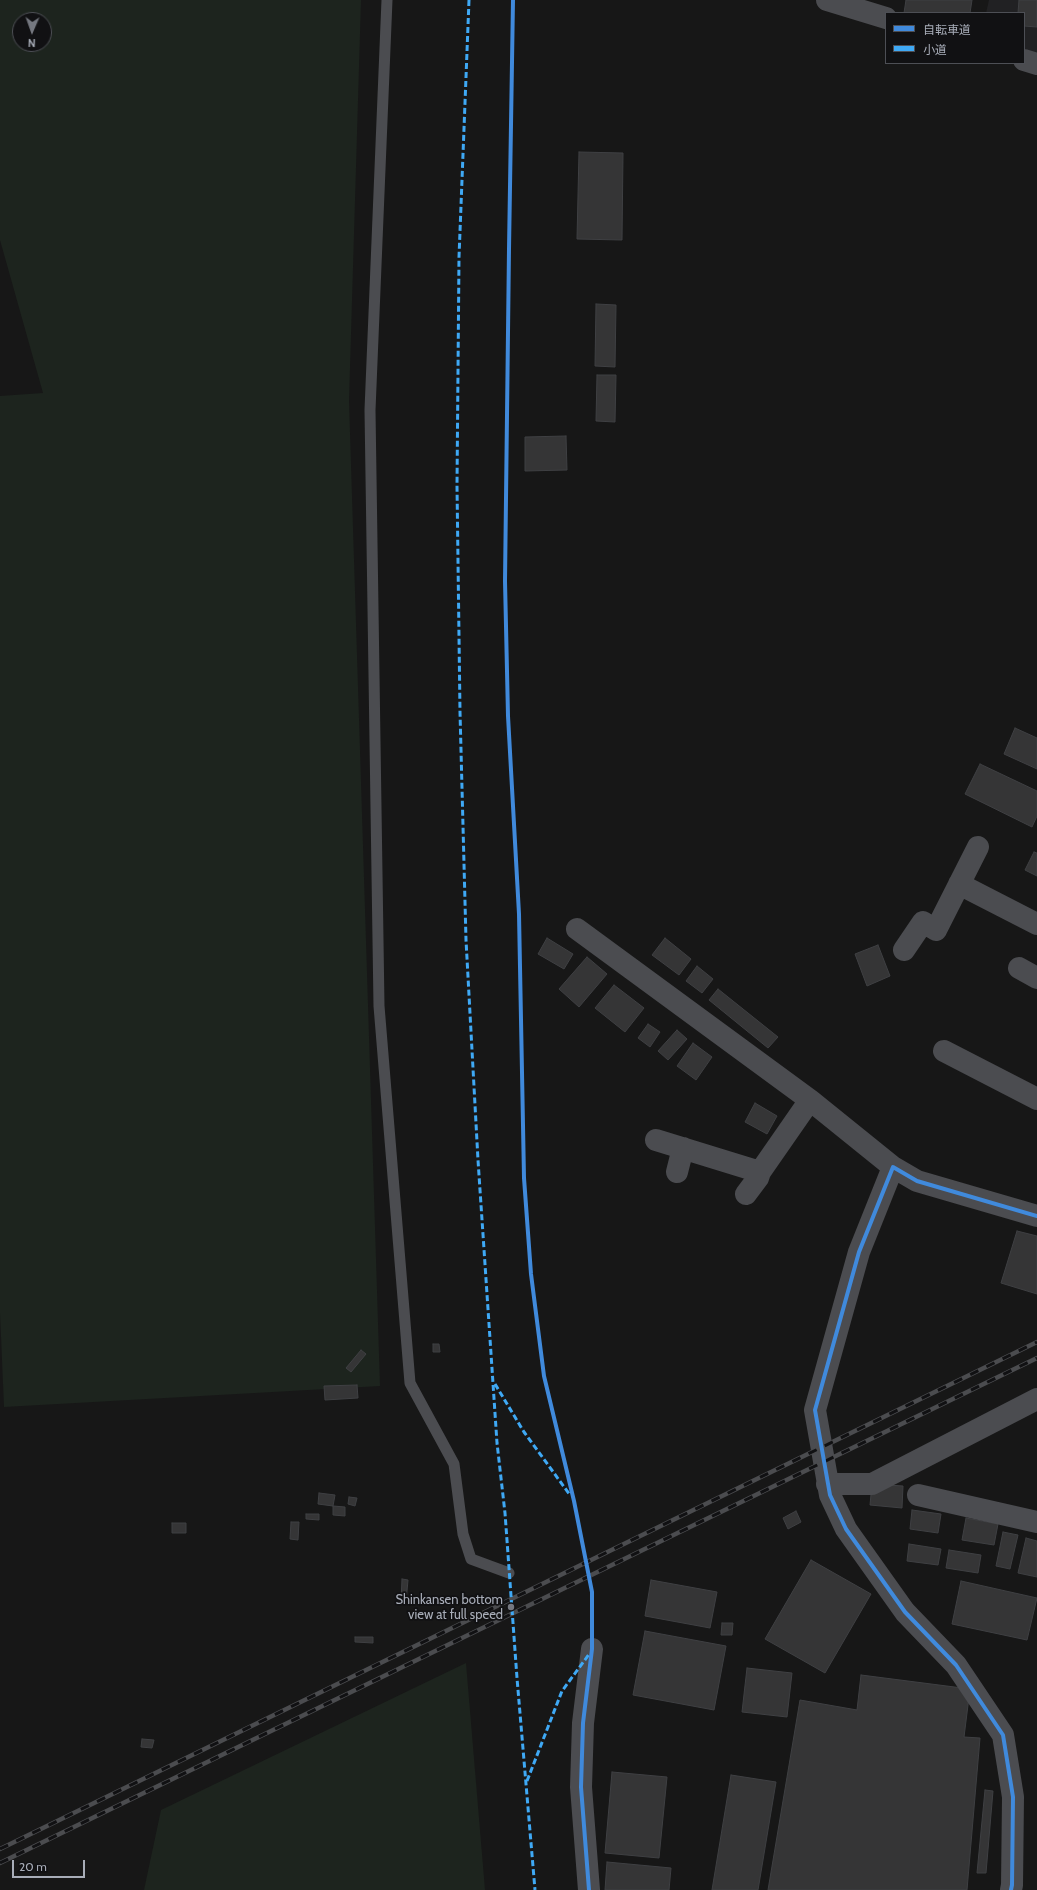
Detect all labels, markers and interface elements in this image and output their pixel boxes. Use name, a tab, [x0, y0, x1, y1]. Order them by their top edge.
north arrow	[12, 12, 52, 52]
legend	[885, 12, 1025, 64]
text: 自転車道	[923, 22, 971, 37]
text: N	[27, 36, 36, 50]
text: 小道	[923, 42, 947, 57]
place label: Shinkansen bottom view at full speed	[395, 1592, 503, 1623]
marker: Shinkansen bottom view at full speed	[506, 1602, 516, 1612]
scale bar	[14, 1852, 87, 1878]
text: 20 m	[19, 1859, 47, 1874]

